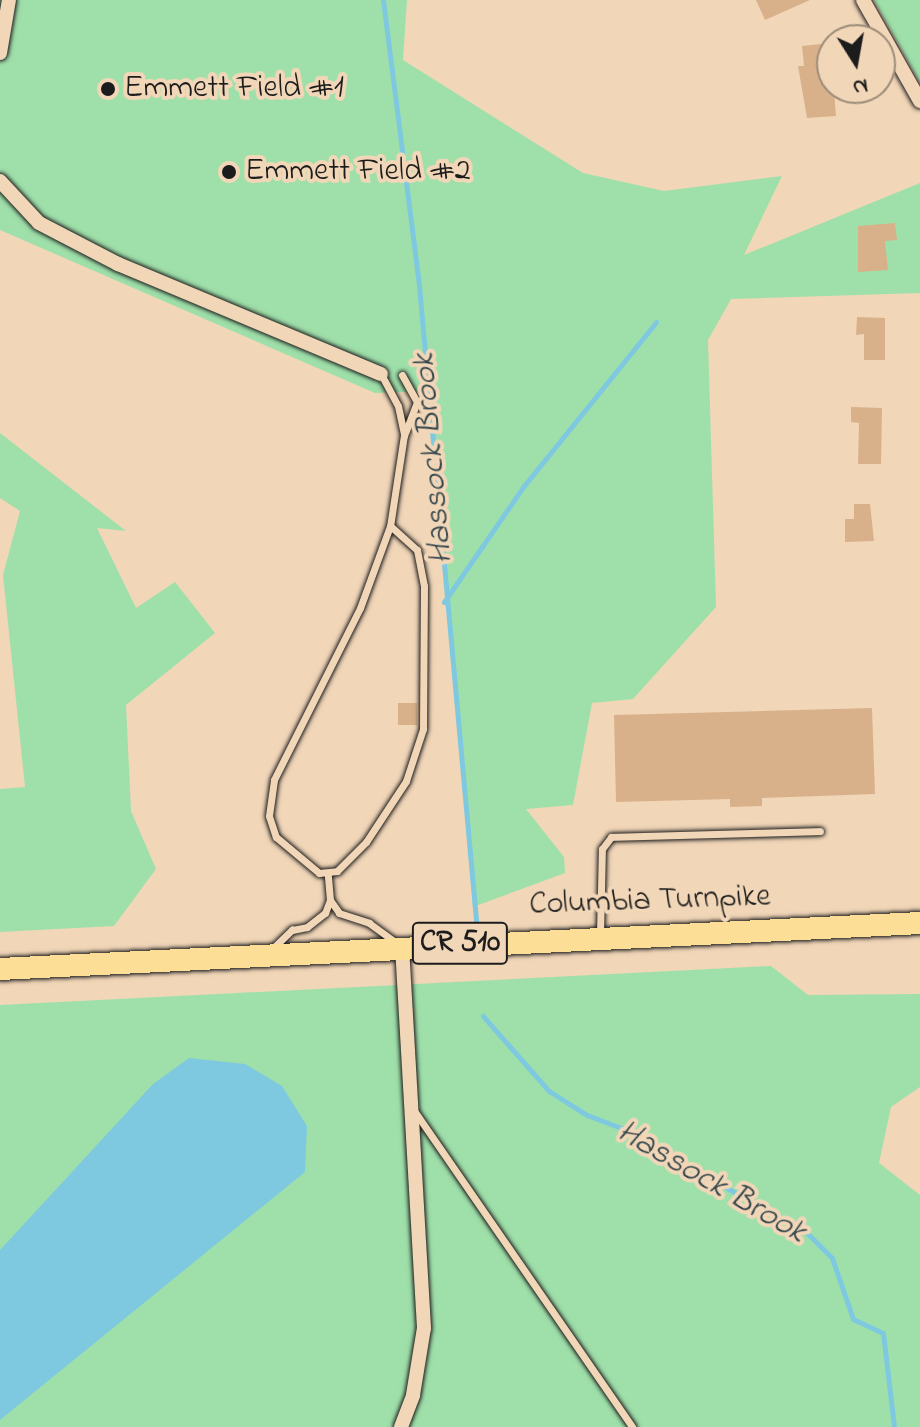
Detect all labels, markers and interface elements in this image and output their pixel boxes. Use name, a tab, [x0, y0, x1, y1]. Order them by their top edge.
north arrow	[816, 24, 896, 104]
text: N	[850, 68, 871, 103]
place label: Emmett Field #1	[124, 70, 344, 108]
marker: Emmett Field #1	[99, 80, 117, 98]
place label: Emmett Field #2	[245, 153, 471, 191]
marker: Emmett Field #2	[220, 163, 238, 181]
water label: Hassock Brook	[404, 352, 464, 566]
street label: Columbia Turnpike	[529, 879, 771, 925]
road number: CR 510	[410, 917, 510, 969]
water label: Hassock Brook	[609, 1112, 813, 1254]

